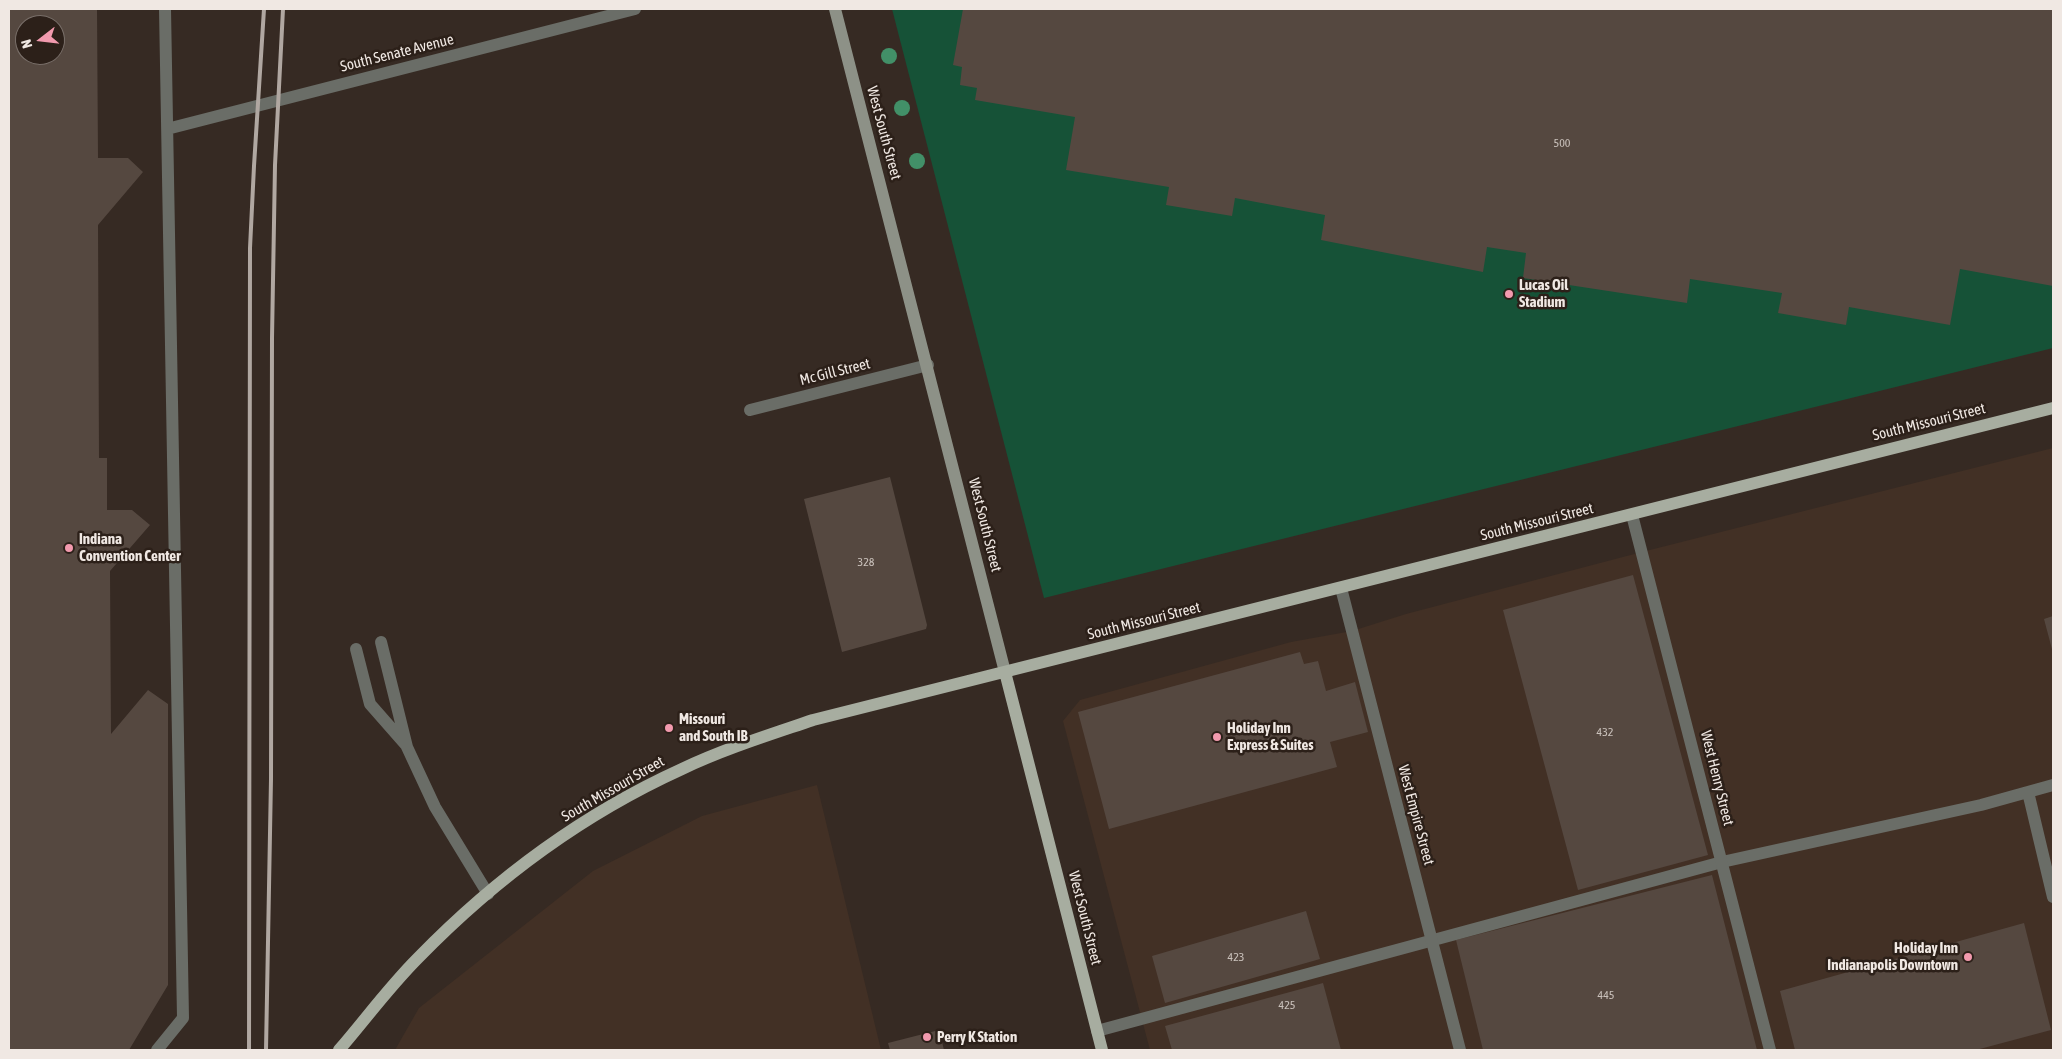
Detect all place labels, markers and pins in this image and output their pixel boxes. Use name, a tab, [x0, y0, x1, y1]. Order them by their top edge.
place label: Lucas Oil Stadium	[1519, 276, 1568, 311]
marker: Lucas Oil Stadium	[1503, 288, 1515, 300]
place label: Indiana Convention Center	[79, 530, 181, 565]
marker: Indiana Convention Center	[63, 542, 75, 554]
place label: Missouri and South IB	[679, 710, 748, 745]
place label: Holiday Inn Express & Suites	[1227, 719, 1314, 754]
marker: Missouri and South IB	[663, 722, 675, 734]
marker: Holiday Inn Express & Suites	[1211, 731, 1223, 743]
place label: Holiday Inn Indianapolis Downtown	[1827, 939, 1958, 974]
marker: Holiday Inn Indianapolis Downtown	[1962, 951, 1974, 963]
place label: Perry K Station	[937, 1028, 1017, 1046]
marker: Perry K Station	[921, 1031, 933, 1043]

